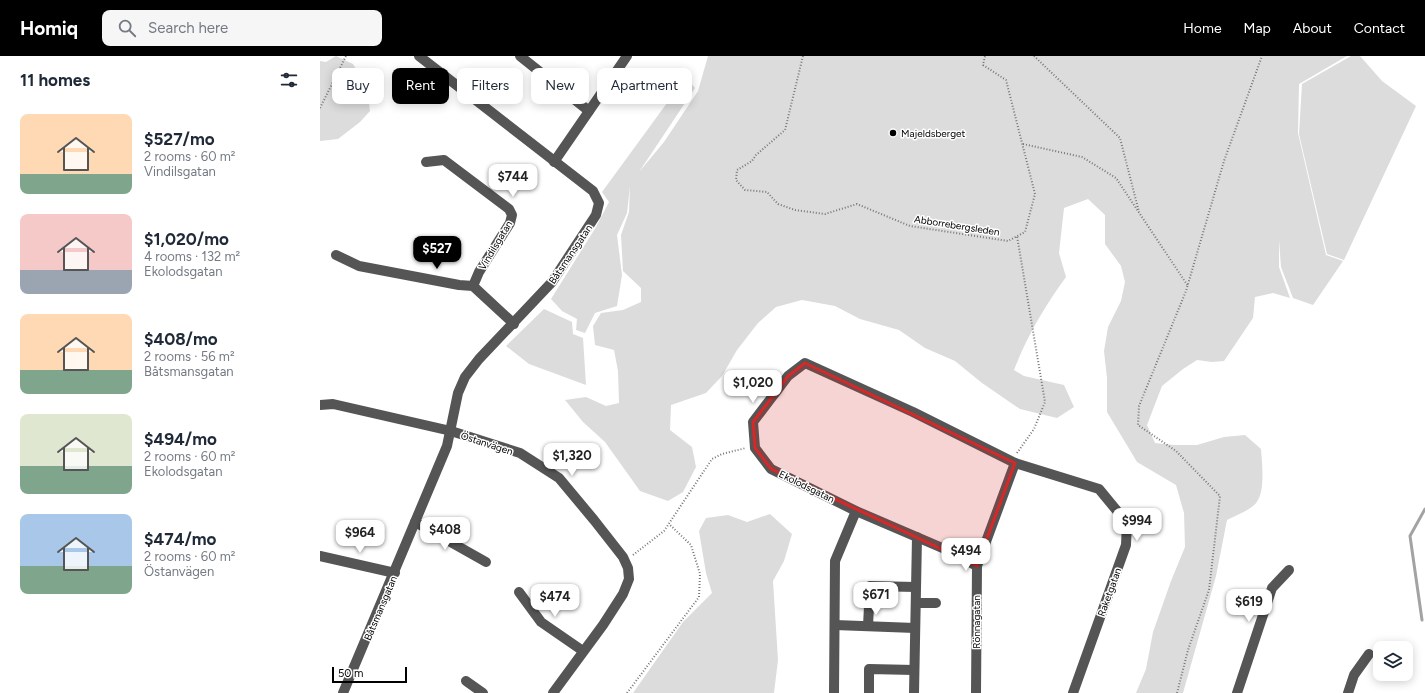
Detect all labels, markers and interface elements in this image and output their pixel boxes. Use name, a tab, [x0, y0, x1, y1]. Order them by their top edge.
search box	[102, 10, 382, 46]
text: Homiq	[20, 17, 78, 40]
icon: search	[116, 17, 138, 39]
text: Search here	[148, 19, 228, 37]
text: Home	[1183, 20, 1222, 37]
text: Map	[1244, 20, 1271, 37]
text: About	[1293, 20, 1332, 37]
text: Contact	[1354, 20, 1405, 37]
chip: Buy	[332, 68, 384, 104]
chip: Rent	[392, 68, 449, 104]
chip: Filters	[457, 68, 523, 104]
chip: New	[531, 68, 589, 104]
chip: Apartment	[597, 68, 692, 104]
icon: filters	[278, 69, 300, 91]
text: 11 homes	[20, 70, 90, 90]
place label: Majeldsberget	[901, 127, 965, 140]
marker: Majeldsberget	[888, 128, 898, 138]
text: $527/mo	[144, 129, 215, 149]
icon: home	[52, 130, 100, 178]
text: 2 rooms · 60 m²	[144, 149, 235, 164]
text: Vindilsgatan	[144, 164, 216, 179]
pin: $744	[489, 164, 537, 198]
text: $744	[498, 169, 528, 184]
street label: Abborrebergsleden	[913, 212, 1001, 239]
street label: Vindilsgatan	[476, 218, 515, 272]
street label: Båtsmansgatan	[546, 222, 595, 286]
text: $1,020/mo	[144, 229, 229, 249]
icon: home	[52, 230, 100, 278]
pin: $527	[413, 236, 461, 270]
text: $527	[422, 241, 452, 256]
text: 4 rooms · 132 m²	[144, 249, 240, 264]
text: Ekolodsgatan	[144, 264, 223, 279]
text: $408/mo	[144, 329, 218, 349]
icon: home	[52, 330, 100, 378]
text: 2 rooms · 56 m²	[144, 349, 235, 364]
text: Båtsmansgatan	[144, 364, 234, 379]
pin: $1,020	[720, 370, 786, 404]
text: $1,020	[733, 375, 773, 390]
text: $494/mo	[144, 429, 217, 449]
street label: Östanvägen	[459, 429, 515, 458]
icon: home	[52, 430, 100, 478]
pin: $1,320	[539, 443, 605, 477]
text: $1,320	[552, 448, 592, 463]
text: 2 rooms · 60 m²	[144, 449, 235, 464]
text: Ekolodsgatan	[144, 464, 223, 479]
street label: Ekolodsgatan	[777, 467, 837, 506]
pin: $994	[1113, 508, 1161, 542]
text: $994	[1122, 513, 1152, 528]
pin: $408	[421, 517, 469, 551]
pin: $964	[336, 520, 384, 554]
text: $408	[429, 522, 461, 537]
text: $964	[345, 525, 375, 540]
text: $474/mo	[144, 529, 216, 549]
icon: home	[52, 530, 100, 578]
pin: $494	[942, 538, 990, 572]
text: $494	[950, 543, 982, 558]
text: 2 rooms · 60 m²	[144, 549, 235, 564]
text: Östanvägen	[144, 564, 214, 579]
street label: Raketgatan	[1095, 566, 1124, 618]
street label: Båtsmansgatan	[361, 574, 400, 642]
pin: $671	[852, 582, 900, 616]
pin: $474	[531, 584, 579, 618]
text: $671	[862, 587, 890, 602]
text: $474	[540, 589, 570, 604]
pin: $619	[1225, 589, 1273, 623]
text: $619	[1235, 594, 1263, 609]
street label: Rönnagatan	[970, 595, 983, 649]
map controls	[1373, 641, 1413, 681]
button: layers	[1373, 641, 1413, 681]
scale bar	[332, 665, 407, 684]
text: 50 m	[338, 667, 363, 680]

